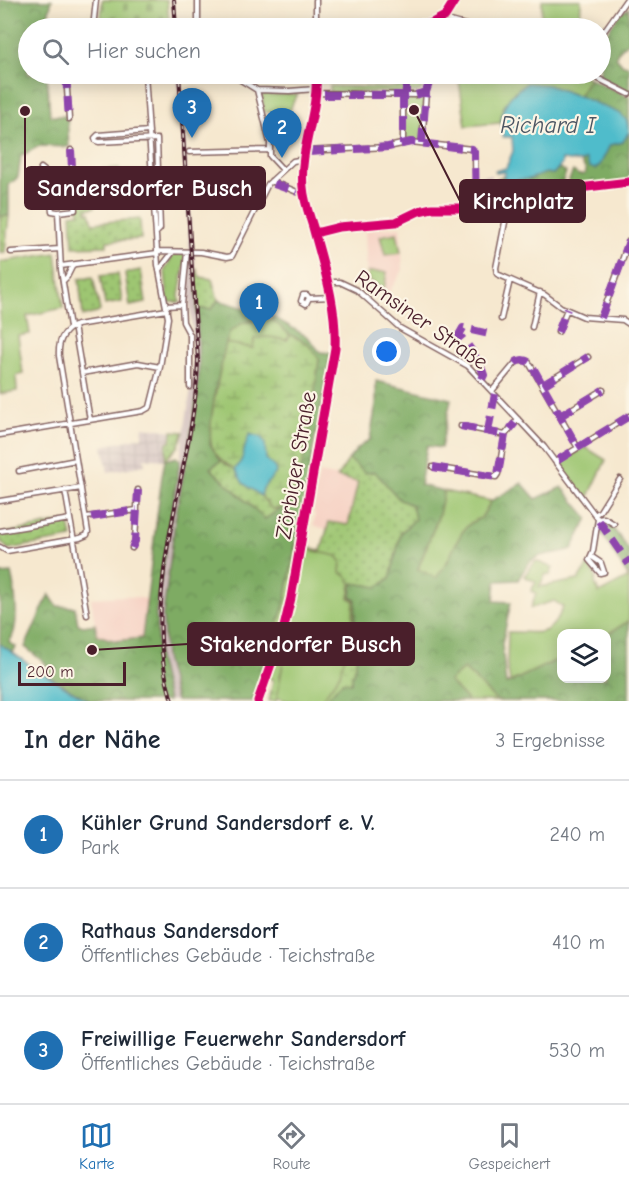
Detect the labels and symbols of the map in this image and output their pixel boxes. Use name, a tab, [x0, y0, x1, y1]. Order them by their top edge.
pin: 3	[172, 88, 212, 138]
pin: 2	[262, 108, 302, 158]
water label: Richard I	[500, 111, 597, 139]
callout: Sandersdorfer Busch	[25, 167, 265, 209]
text: Sandersdorfer Busch	[37, 174, 253, 202]
callout: Kirchplatz	[460, 180, 585, 222]
text: Kirchplatz	[473, 187, 574, 215]
street label: Ramsiner Straße	[350, 264, 493, 375]
pin: 1	[240, 284, 278, 333]
your location	[372, 337, 401, 366]
street label: Zörbiger Straße	[270, 389, 322, 541]
callout: Stakendorfer Busch	[188, 623, 414, 665]
text: Stakendorfer Busch	[200, 630, 402, 658]
scale bar	[18, 659, 126, 686]

